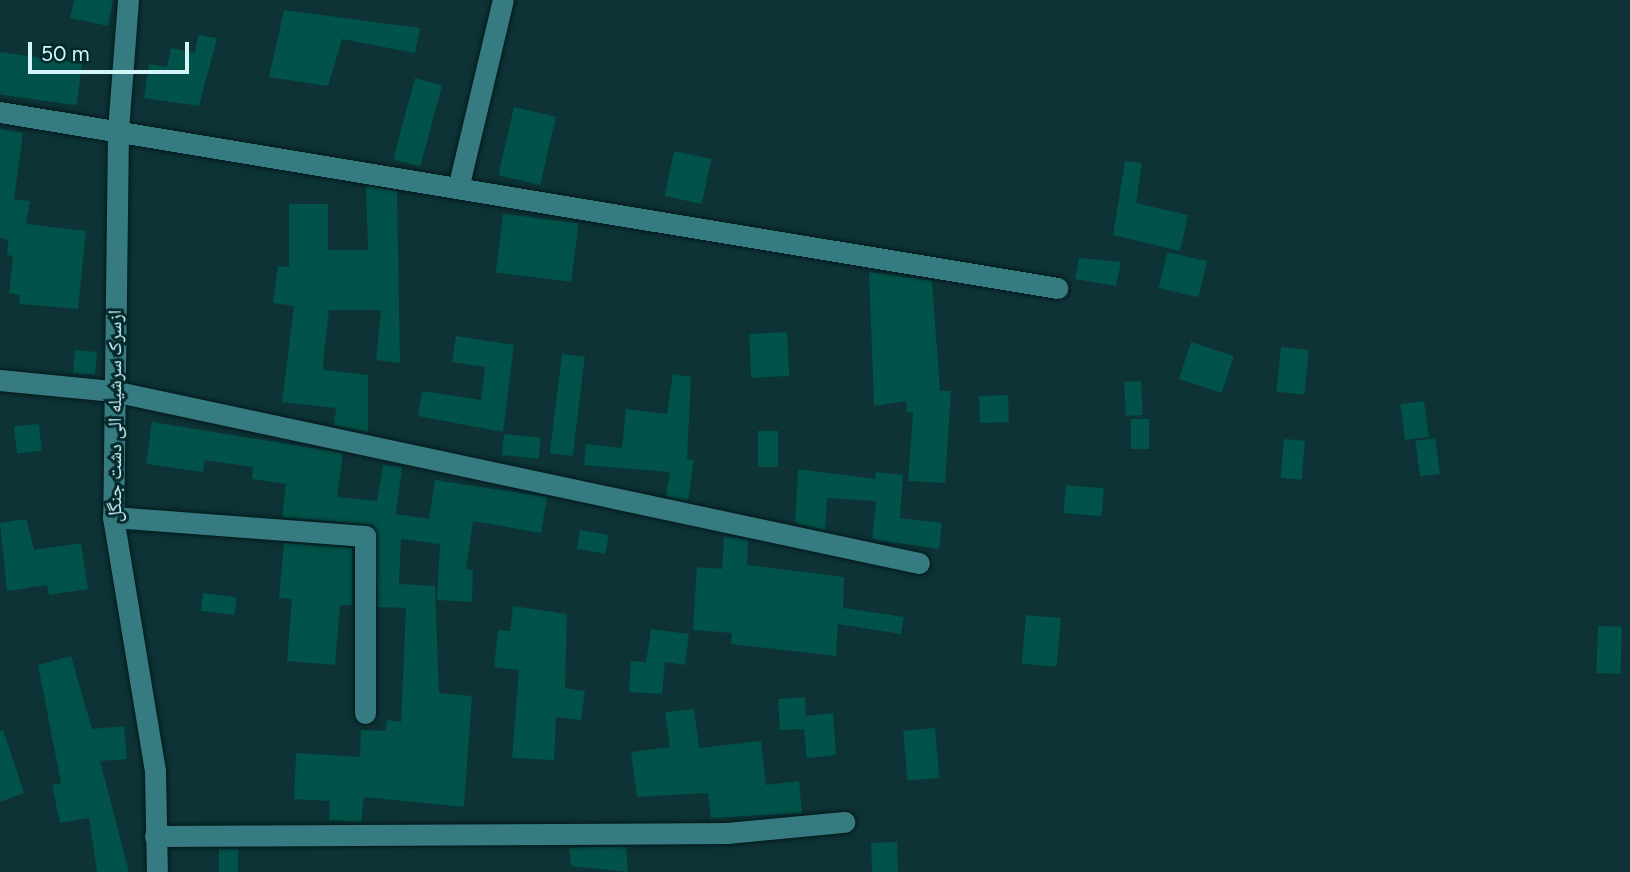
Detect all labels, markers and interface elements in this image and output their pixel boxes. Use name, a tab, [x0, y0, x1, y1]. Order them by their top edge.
scale bar	[32, 28, 192, 72]
text: 50 m	[41, 41, 90, 66]
street label: ازسرک سرشیله الی دشت جنگل	[104, 310, 126, 522]

